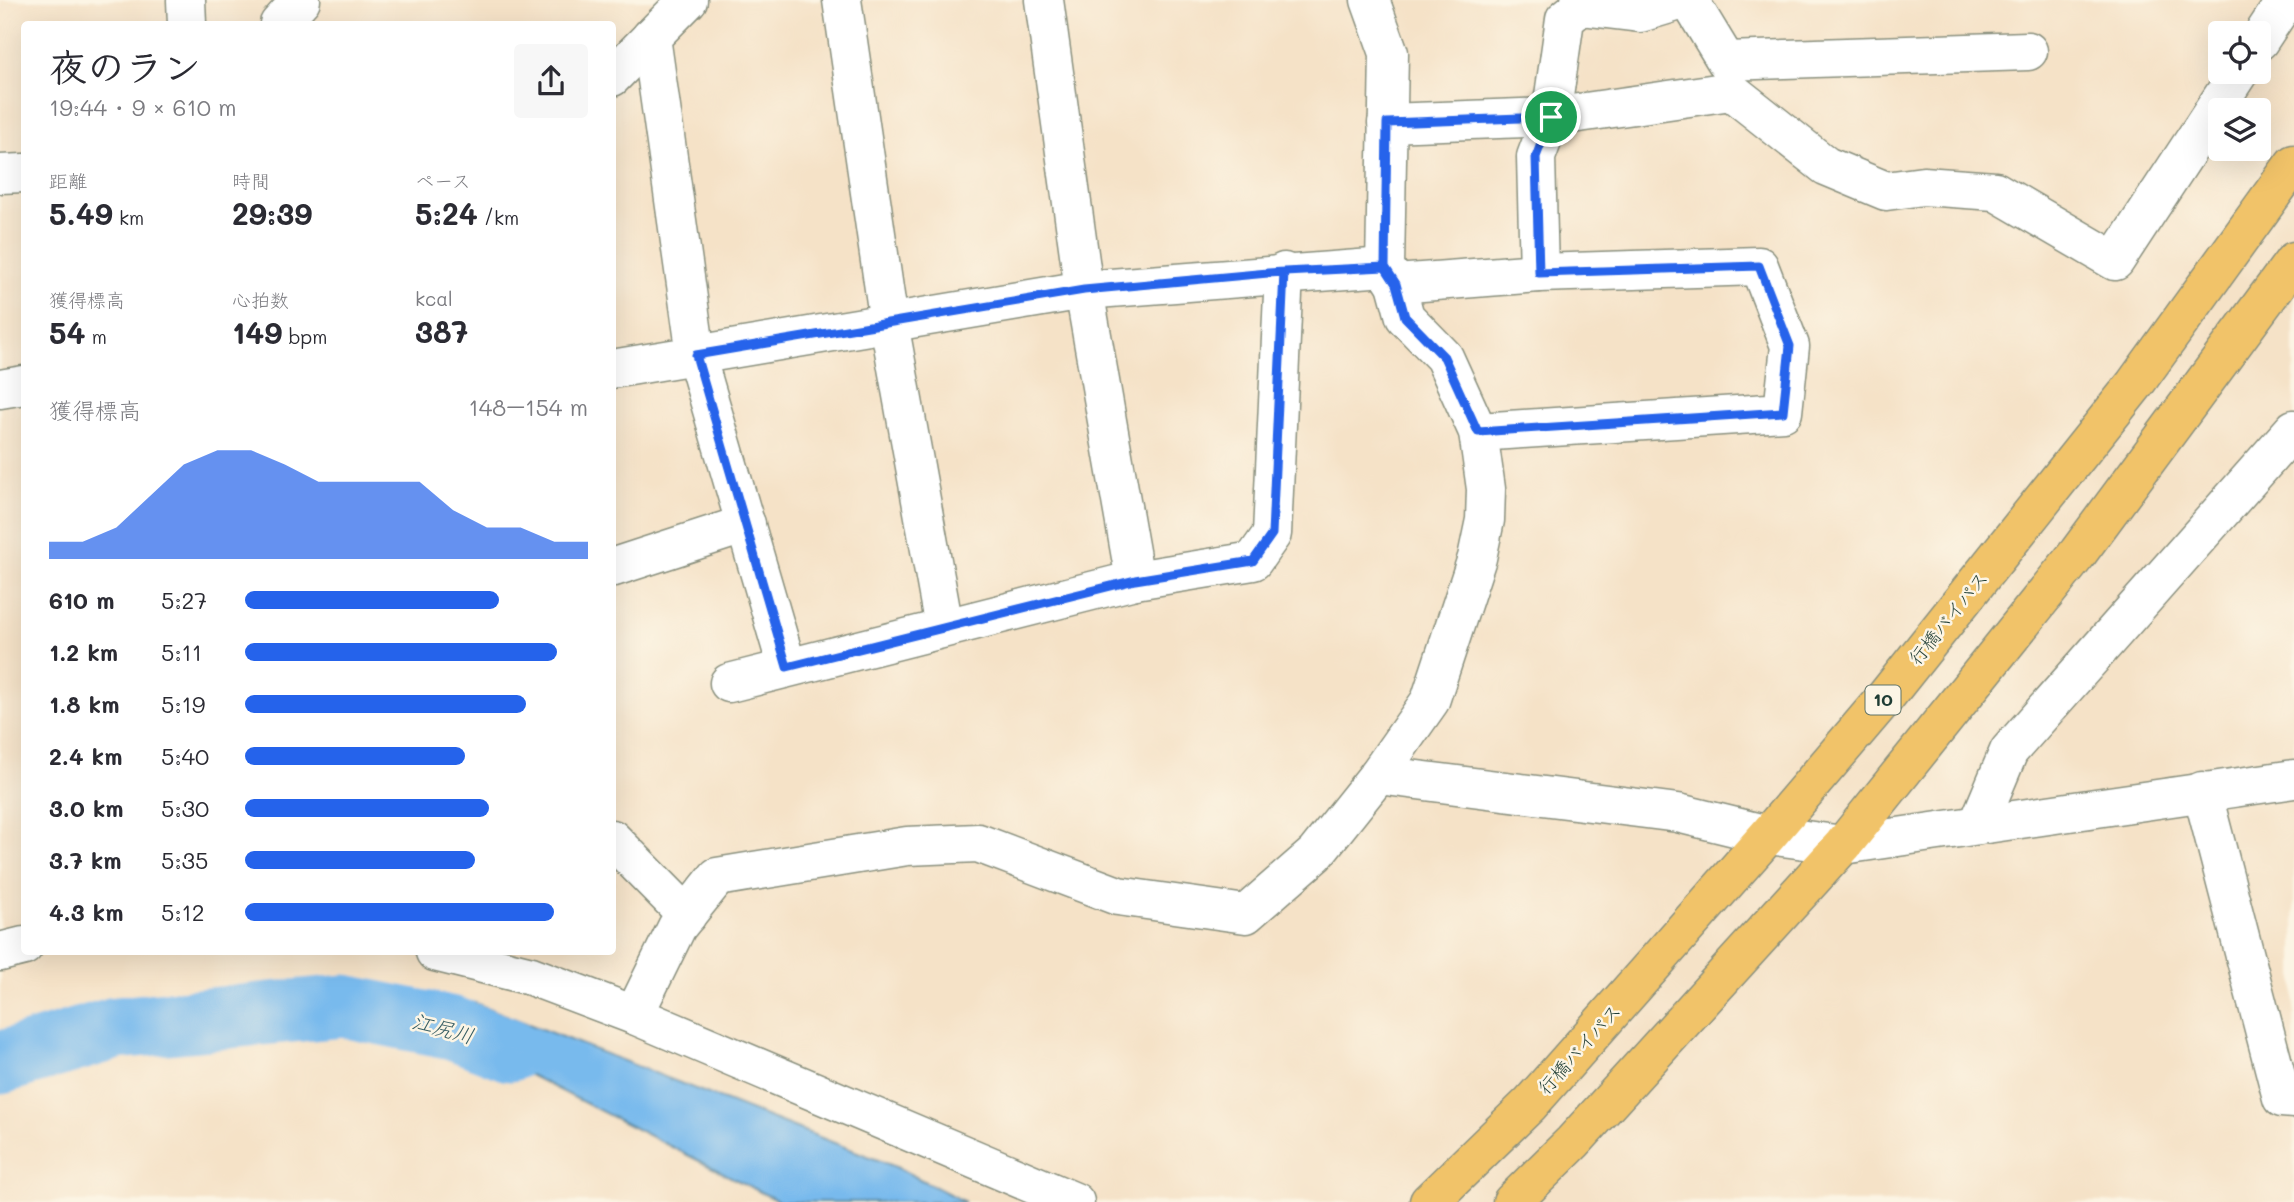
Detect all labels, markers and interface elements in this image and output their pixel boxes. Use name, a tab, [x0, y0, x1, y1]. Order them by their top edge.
map controls	[2208, 21, 2271, 161]
button: locate	[2208, 21, 2271, 84]
text: 夜のラン	[49, 41, 201, 91]
button: share	[514, 44, 588, 118]
pin	[1521, 87, 1581, 147]
text: 19:44 · 9 × 610 m	[49, 92, 237, 122]
icon: arrive	[1532, 98, 1570, 136]
button: layers	[2208, 98, 2271, 161]
text: 距離	[49, 168, 87, 193]
text: 時間	[232, 168, 270, 193]
text: ペース	[415, 168, 471, 193]
text: 5.49	[49, 193, 113, 233]
text: 29:39	[232, 193, 312, 233]
text: 5:24	[415, 193, 478, 233]
text: km	[113, 205, 144, 230]
text: /km	[478, 205, 519, 230]
text: kcal	[415, 286, 453, 311]
text: 獲得標高	[49, 287, 125, 312]
text: 心拍数	[232, 287, 289, 312]
text: 387	[415, 311, 468, 351]
text: 54	[49, 312, 86, 352]
text: 149	[232, 312, 282, 352]
text: m	[86, 324, 107, 349]
text: bpm	[282, 324, 327, 349]
text: 148–154 m	[469, 392, 588, 422]
text: 獲得標高	[49, 395, 141, 425]
street label: 行橋バイパス	[1902, 566, 1993, 670]
text: 610 m	[49, 585, 114, 615]
text: 5:27	[161, 585, 207, 615]
text: 1.2 km	[49, 637, 118, 667]
text: 5:11	[161, 637, 202, 667]
road number: 10	[1866, 686, 1900, 714]
text: 1.8 km	[49, 689, 119, 719]
text: 5:19	[161, 689, 205, 719]
text: 2.4 km	[49, 741, 122, 771]
text: 5:40	[161, 741, 209, 771]
text: 3.0 km	[49, 793, 124, 823]
text: 5:30	[161, 793, 209, 823]
text: 3.7 km	[49, 845, 122, 875]
text: 5:35	[161, 845, 208, 875]
text: 4.3 km	[49, 897, 123, 927]
text: 5:12	[161, 897, 205, 927]
street label: 行橋バイパス	[1531, 998, 1626, 1099]
water label: 江尻川	[409, 1006, 477, 1049]

